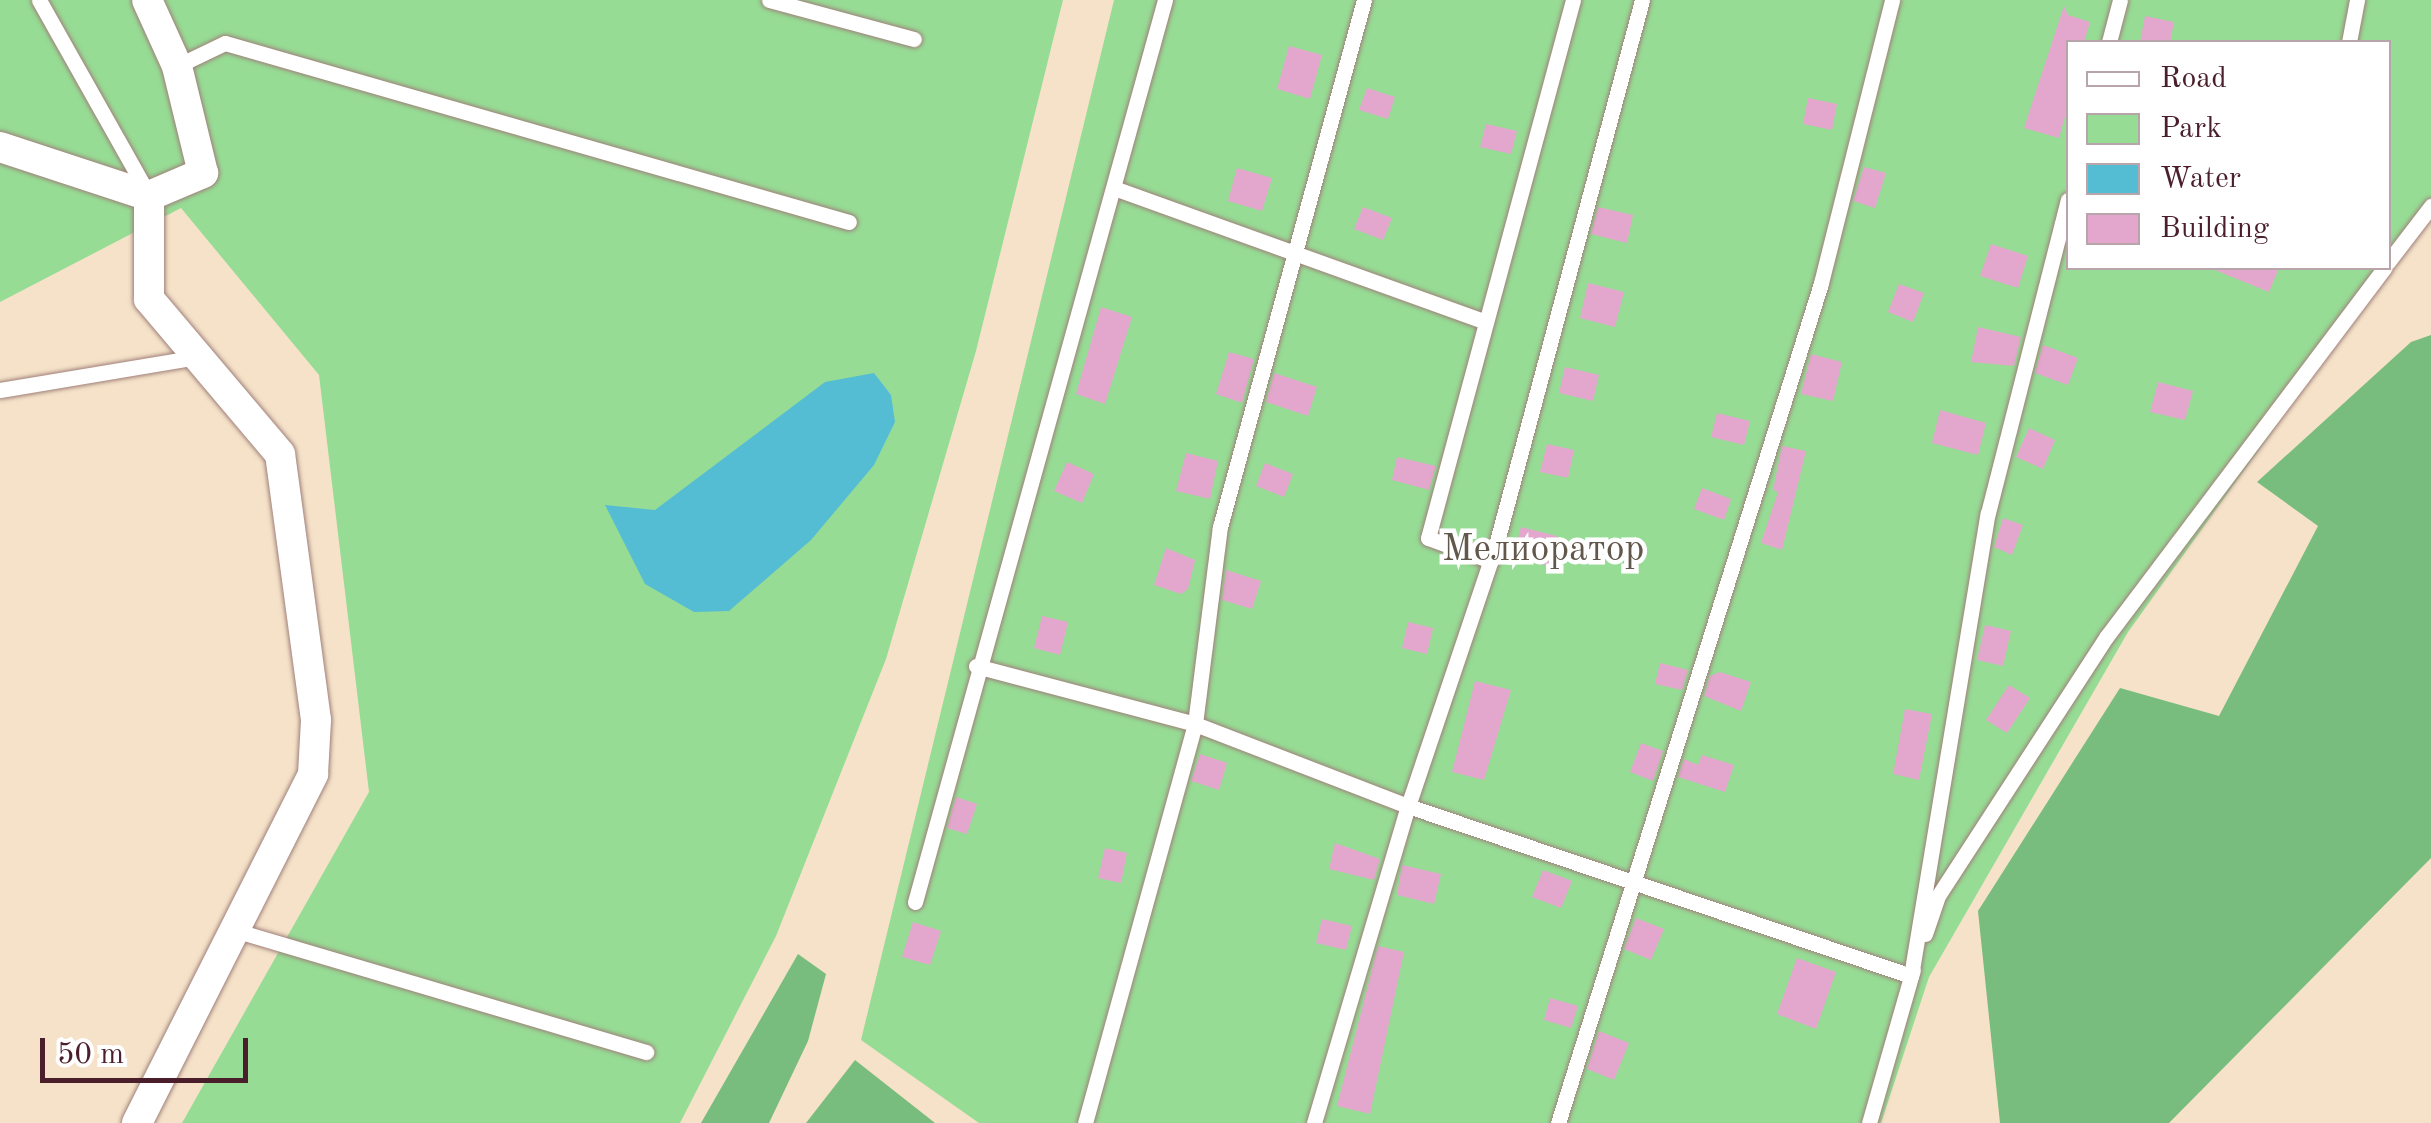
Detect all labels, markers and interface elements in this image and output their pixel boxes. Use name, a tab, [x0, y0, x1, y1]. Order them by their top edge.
legend	[2066, 40, 2391, 270]
text: Road	[2160, 64, 2227, 94]
text: Park	[2160, 114, 2222, 144]
text: Water	[2160, 164, 2241, 194]
text: Building	[2160, 214, 2269, 244]
park label: Мелиоратор	[1442, 528, 1644, 574]
scale bar	[45, 1018, 252, 1080]
text: 50 m	[57, 1040, 124, 1070]

